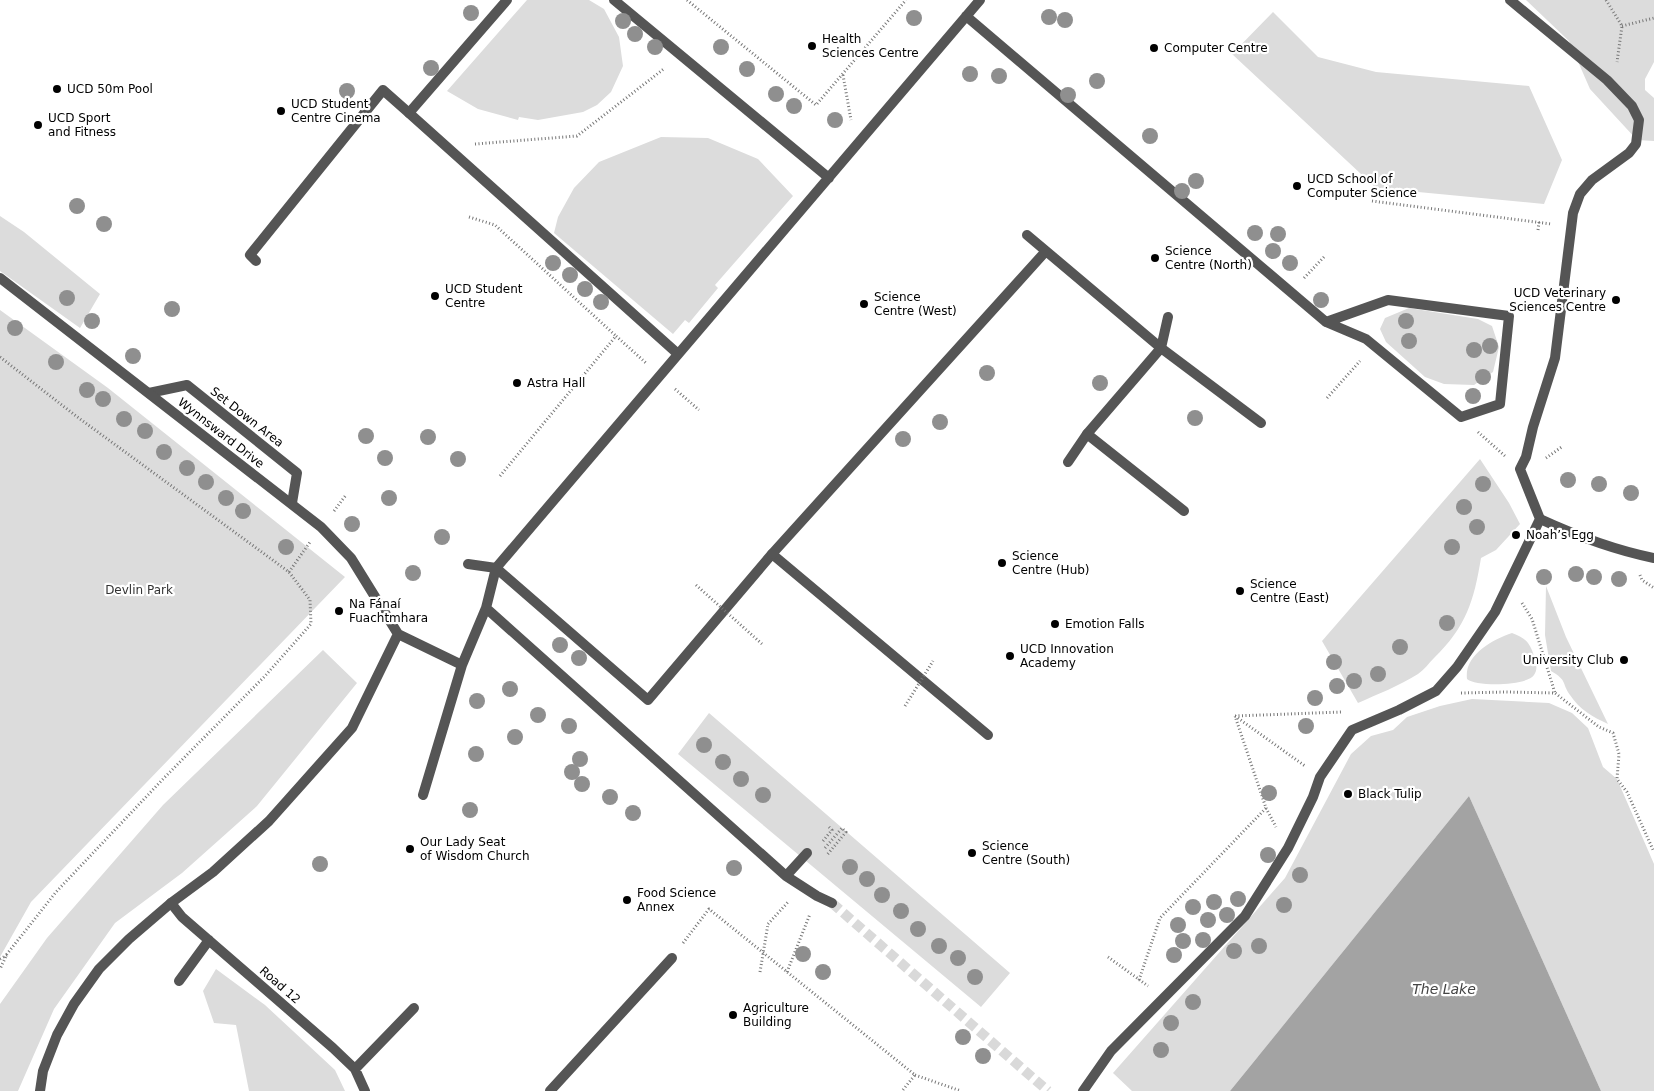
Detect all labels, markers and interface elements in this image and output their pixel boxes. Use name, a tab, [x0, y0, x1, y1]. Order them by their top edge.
place label: Health Sciences Centre	[822, 32, 919, 60]
marker: Health Sciences Centre	[806, 40, 818, 52]
place label: Computer Centre	[1164, 41, 1268, 55]
marker: Computer Centre	[1148, 42, 1160, 54]
place label: UCD 50m Pool	[67, 82, 153, 96]
marker: UCD 50m Pool	[51, 83, 63, 95]
place label: UCD Student Centre Cinema	[291, 97, 381, 125]
marker: UCD Student Centre Cinema	[275, 105, 287, 117]
place label: UCD Sport and Fitness	[48, 111, 116, 139]
marker: UCD Sport and Fitness	[32, 119, 44, 131]
place label: UCD School of Computer Science	[1307, 172, 1417, 200]
marker: UCD School of Computer Science	[1291, 180, 1303, 192]
place label: Science Centre (North)	[1165, 244, 1252, 272]
marker: Science Centre (North)	[1149, 252, 1161, 264]
place label: UCD Student Centre	[445, 282, 523, 310]
place label: UCD Veterinary Sciences Centre	[1509, 286, 1606, 314]
marker: UCD Student Centre	[429, 290, 441, 302]
place label: Science Centre (West)	[874, 290, 957, 318]
marker: UCD Veterinary Sciences Centre	[1610, 294, 1622, 306]
marker: Science Centre (West)	[858, 298, 870, 310]
place label: Astra Hall	[527, 376, 585, 390]
marker: Astra Hall	[511, 377, 523, 389]
street label: Set Down Area	[208, 384, 286, 450]
street label: Wynnsward Drive	[175, 395, 267, 471]
place label: Noah’s Egg	[1526, 528, 1594, 542]
marker: Noah’s Egg	[1510, 529, 1522, 541]
place label: Science Centre (Hub)	[1012, 549, 1090, 577]
marker: Science Centre (Hub)	[996, 557, 1008, 569]
place label: Science Centre (East)	[1250, 577, 1329, 605]
park label: Devlin Park	[105, 583, 173, 597]
marker: Science Centre (East)	[1234, 585, 1246, 597]
place label: Na Fánaí Fuachtmhara	[349, 597, 428, 625]
marker: Na Fánaí Fuachtmhara	[333, 605, 345, 617]
place label: Emotion Falls	[1065, 617, 1145, 631]
marker: Emotion Falls	[1049, 618, 1061, 630]
place label: UCD Innovation Academy	[1020, 642, 1114, 670]
marker: UCD Innovation Academy	[1004, 650, 1016, 662]
place label: University Club	[1523, 653, 1614, 667]
marker: University Club	[1618, 654, 1630, 666]
place label: Black Tulip	[1358, 787, 1422, 801]
marker: Black Tulip	[1342, 788, 1354, 800]
place label: Our Lady Seat of Wisdom Church	[420, 835, 530, 863]
place label: Science Centre (South)	[982, 839, 1070, 867]
marker: Our Lady Seat of Wisdom Church	[404, 843, 416, 855]
marker: Science Centre (South)	[966, 847, 978, 859]
place label: Food Science Annex	[637, 886, 716, 914]
marker: Food Science Annex	[621, 894, 633, 906]
street label: Road 12	[257, 964, 303, 1006]
water label: The Lake	[1412, 981, 1476, 997]
place label: Agriculture Building	[743, 1001, 809, 1029]
marker: Agriculture Building	[727, 1009, 739, 1021]

